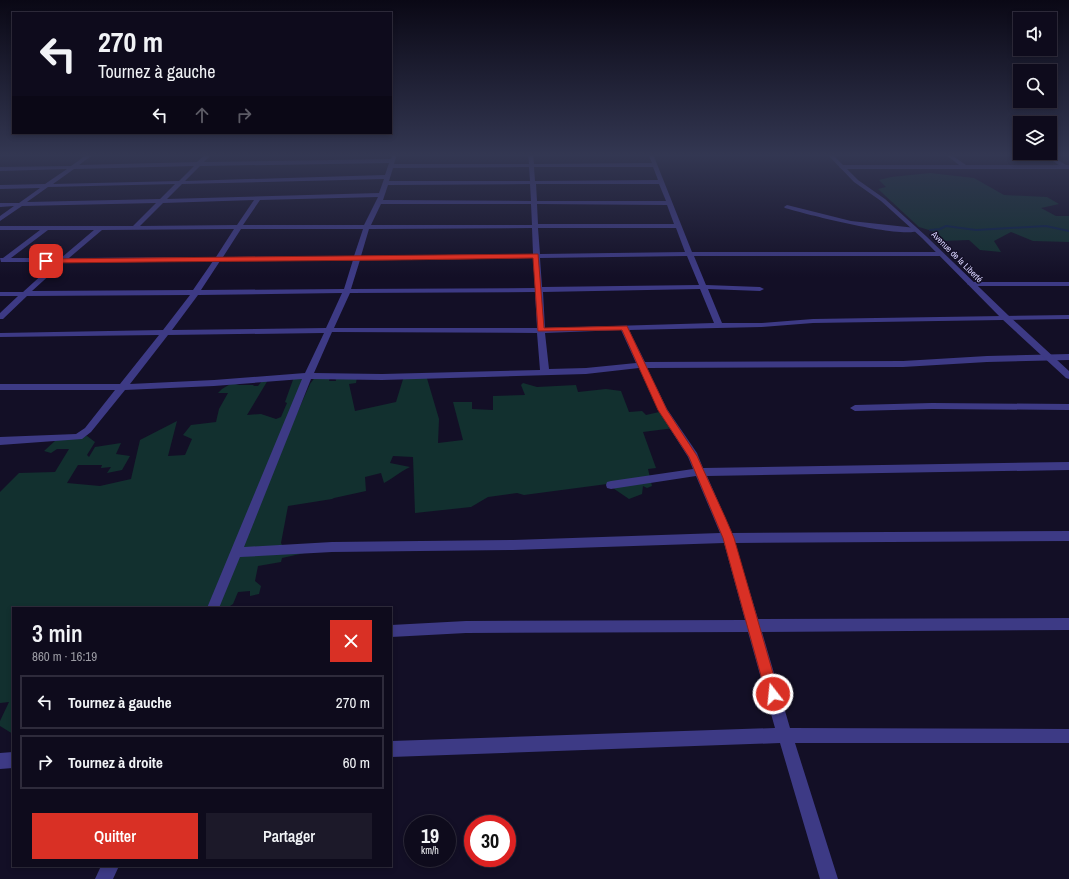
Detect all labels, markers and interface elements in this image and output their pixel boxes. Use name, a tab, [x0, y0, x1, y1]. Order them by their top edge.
map controls	[1013, 12, 1057, 160]
button: sound	[1013, 12, 1057, 56]
text: 270 m	[98, 23, 163, 61]
icon: left	[32, 28, 84, 80]
text: Tournez à gauche	[98, 59, 215, 84]
button: search	[1013, 64, 1057, 108]
icon: left	[149, 104, 171, 126]
icon: ahead	[191, 104, 213, 126]
icon: right	[233, 104, 255, 126]
button: layers	[1013, 116, 1057, 160]
street label: Avenue de la Liberté	[928, 228, 985, 285]
pin	[29, 244, 63, 278]
icon: arrive	[35, 250, 57, 272]
text: 3 min	[32, 617, 83, 649]
button: close	[330, 620, 372, 662]
text: 860 m · 16:19	[32, 648, 97, 665]
position arrow	[752, 673, 794, 715]
icon: left	[34, 691, 56, 713]
text: Tournez à gauche	[68, 692, 172, 713]
text: 270 m	[336, 692, 370, 713]
icon: right	[34, 751, 56, 773]
text: Tournez à droite	[68, 752, 163, 773]
text: 60 m	[343, 752, 370, 773]
button: Quitter	[32, 813, 198, 859]
button: Partager	[206, 813, 372, 859]
speed limit sign: 30	[464, 815, 516, 867]
text: 19	[421, 822, 439, 849]
text: km/h	[421, 844, 439, 857]

